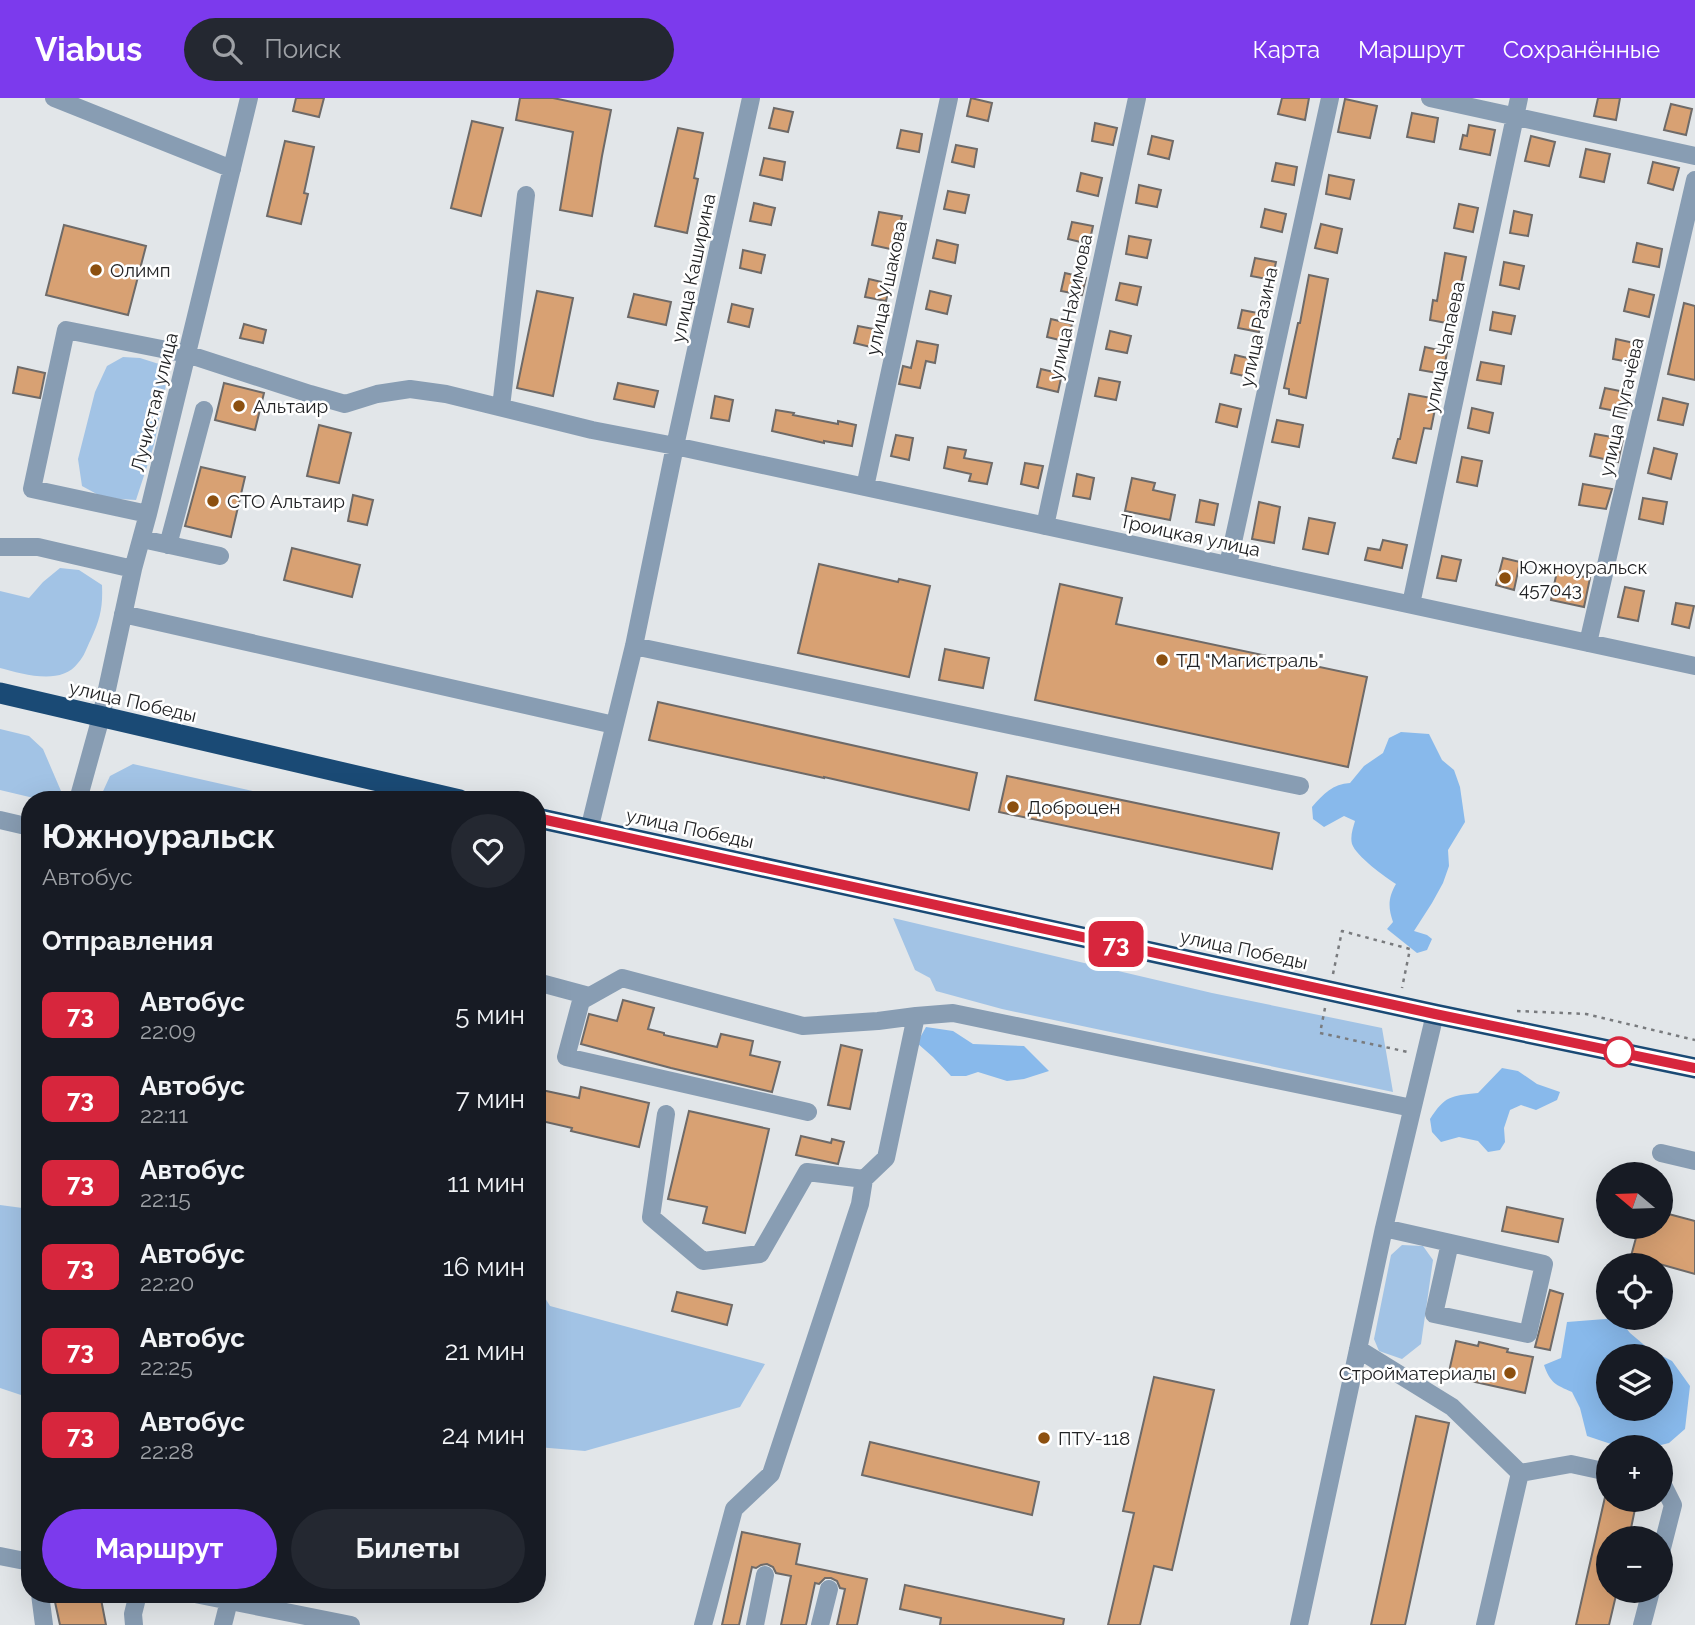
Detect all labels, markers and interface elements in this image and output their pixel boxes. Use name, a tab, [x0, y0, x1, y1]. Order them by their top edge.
search box	[184, 18, 674, 81]
text: Viabus	[35, 30, 142, 69]
icon: search	[208, 30, 246, 68]
text: Поиск	[264, 34, 342, 64]
text: Карта	[1252, 35, 1320, 64]
text: Маршрут	[1358, 35, 1465, 64]
text: Сохранённые	[1503, 35, 1660, 64]
street label: улица Каширина	[666, 191, 720, 345]
street label: улица Ушакова	[861, 219, 911, 357]
street label: улица Нахимова	[1044, 232, 1096, 382]
place label: Олимп	[110, 259, 170, 281]
marker: Олимп	[88, 262, 104, 278]
street label: улица Разина	[1235, 265, 1281, 389]
street label: улица Чапаева	[1419, 279, 1469, 415]
street label: Лучистая улица	[126, 330, 182, 474]
street label: улица Пугачёва	[1594, 335, 1648, 479]
place label: Альтаир	[253, 395, 328, 417]
marker: Альтаир	[231, 398, 247, 414]
place label: СТО Альтаир	[227, 490, 345, 512]
marker: СТО Альтаир	[205, 493, 221, 509]
street label: Троицкая улица	[1118, 509, 1262, 561]
place label: Южноуральск 457043	[1519, 556, 1648, 600]
marker: Южноуральск 457043	[1497, 570, 1513, 586]
place label: ТД "Магистраль"	[1176, 649, 1324, 671]
marker: ТД "Магистраль"	[1154, 652, 1170, 668]
street label: улица Победы	[67, 676, 199, 726]
place label: Доброцен	[1027, 796, 1120, 818]
marker: Доброцен	[1005, 799, 1021, 815]
street label: улица Победы	[624, 804, 756, 852]
button: heart	[451, 814, 525, 888]
text: Южноуральск	[42, 817, 275, 856]
text: Автобус	[42, 863, 133, 890]
line badge: 73	[1084, 921, 1148, 967]
street label: улица Победы	[1178, 925, 1310, 973]
text: Отправления	[42, 926, 213, 956]
text: 73	[1103, 929, 1129, 958]
text: Автобус	[140, 987, 245, 1017]
text: 73	[67, 1000, 94, 1029]
text: 5 мин	[455, 1000, 525, 1030]
text: 22:09	[140, 1017, 196, 1044]
unlabelled marker	[1604, 1037, 1634, 1067]
text: Автобус	[140, 1071, 245, 1101]
text: 73	[67, 1084, 94, 1113]
text: 7 мин	[456, 1084, 525, 1114]
text: 22:11	[140, 1101, 188, 1128]
text: Автобус	[140, 1155, 245, 1185]
north arrow	[1596, 1162, 1673, 1239]
map controls	[1596, 1162, 1673, 1603]
text: 73	[67, 1168, 94, 1197]
text: 11 мин	[447, 1168, 525, 1198]
text: 22:15	[140, 1185, 191, 1212]
text: Автобус	[140, 1239, 245, 1269]
text: 73	[67, 1252, 94, 1281]
text: 16 мин	[443, 1252, 525, 1282]
button: locate	[1596, 1253, 1673, 1330]
text: 22:20	[140, 1269, 194, 1296]
text: Автобус	[140, 1323, 245, 1353]
text: 73	[67, 1336, 94, 1365]
text: 21 мин	[445, 1336, 525, 1366]
button: layers	[1596, 1344, 1673, 1421]
text: 22:25	[140, 1353, 193, 1380]
place label: Стройматериалы	[1339, 1362, 1496, 1384]
marker: Стройматериалы	[1502, 1365, 1518, 1381]
text: Автобус	[140, 1407, 245, 1437]
text: 73	[67, 1420, 94, 1449]
text: 24 мин	[442, 1420, 525, 1450]
place label: ПТУ-118	[1058, 1427, 1130, 1449]
marker: ПТУ-118	[1036, 1430, 1052, 1446]
button: +	[1596, 1435, 1673, 1512]
text: 22:28	[140, 1437, 194, 1464]
button: Маршрут	[42, 1509, 277, 1589]
button: Билеты	[291, 1509, 525, 1589]
button: −	[1596, 1526, 1673, 1603]

